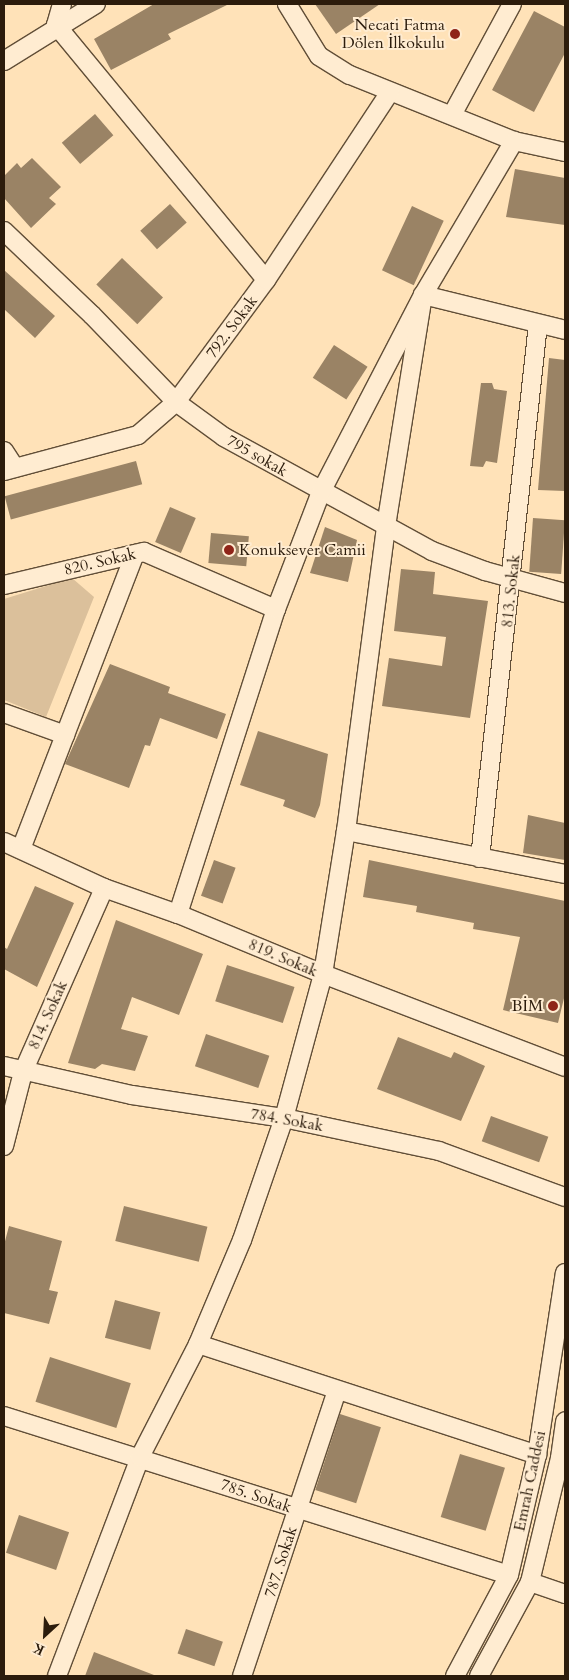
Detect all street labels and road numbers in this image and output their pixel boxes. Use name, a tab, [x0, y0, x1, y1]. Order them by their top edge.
street label: 792. Sokak	[202, 292, 262, 362]
street label: 795 sokak	[223, 431, 291, 481]
street label: 820. Sokak	[62, 544, 138, 580]
street label: 813. Sokak	[498, 553, 524, 629]
street label: 819. Sokak	[245, 935, 321, 981]
street label: 814. Sokak	[24, 977, 72, 1053]
street label: 784. Sokak	[249, 1104, 325, 1136]
street label: Emrah Caddesi	[510, 1429, 550, 1533]
street label: 785. Sokak	[218, 1475, 294, 1517]
street label: 787. Sokak	[260, 1524, 302, 1600]

